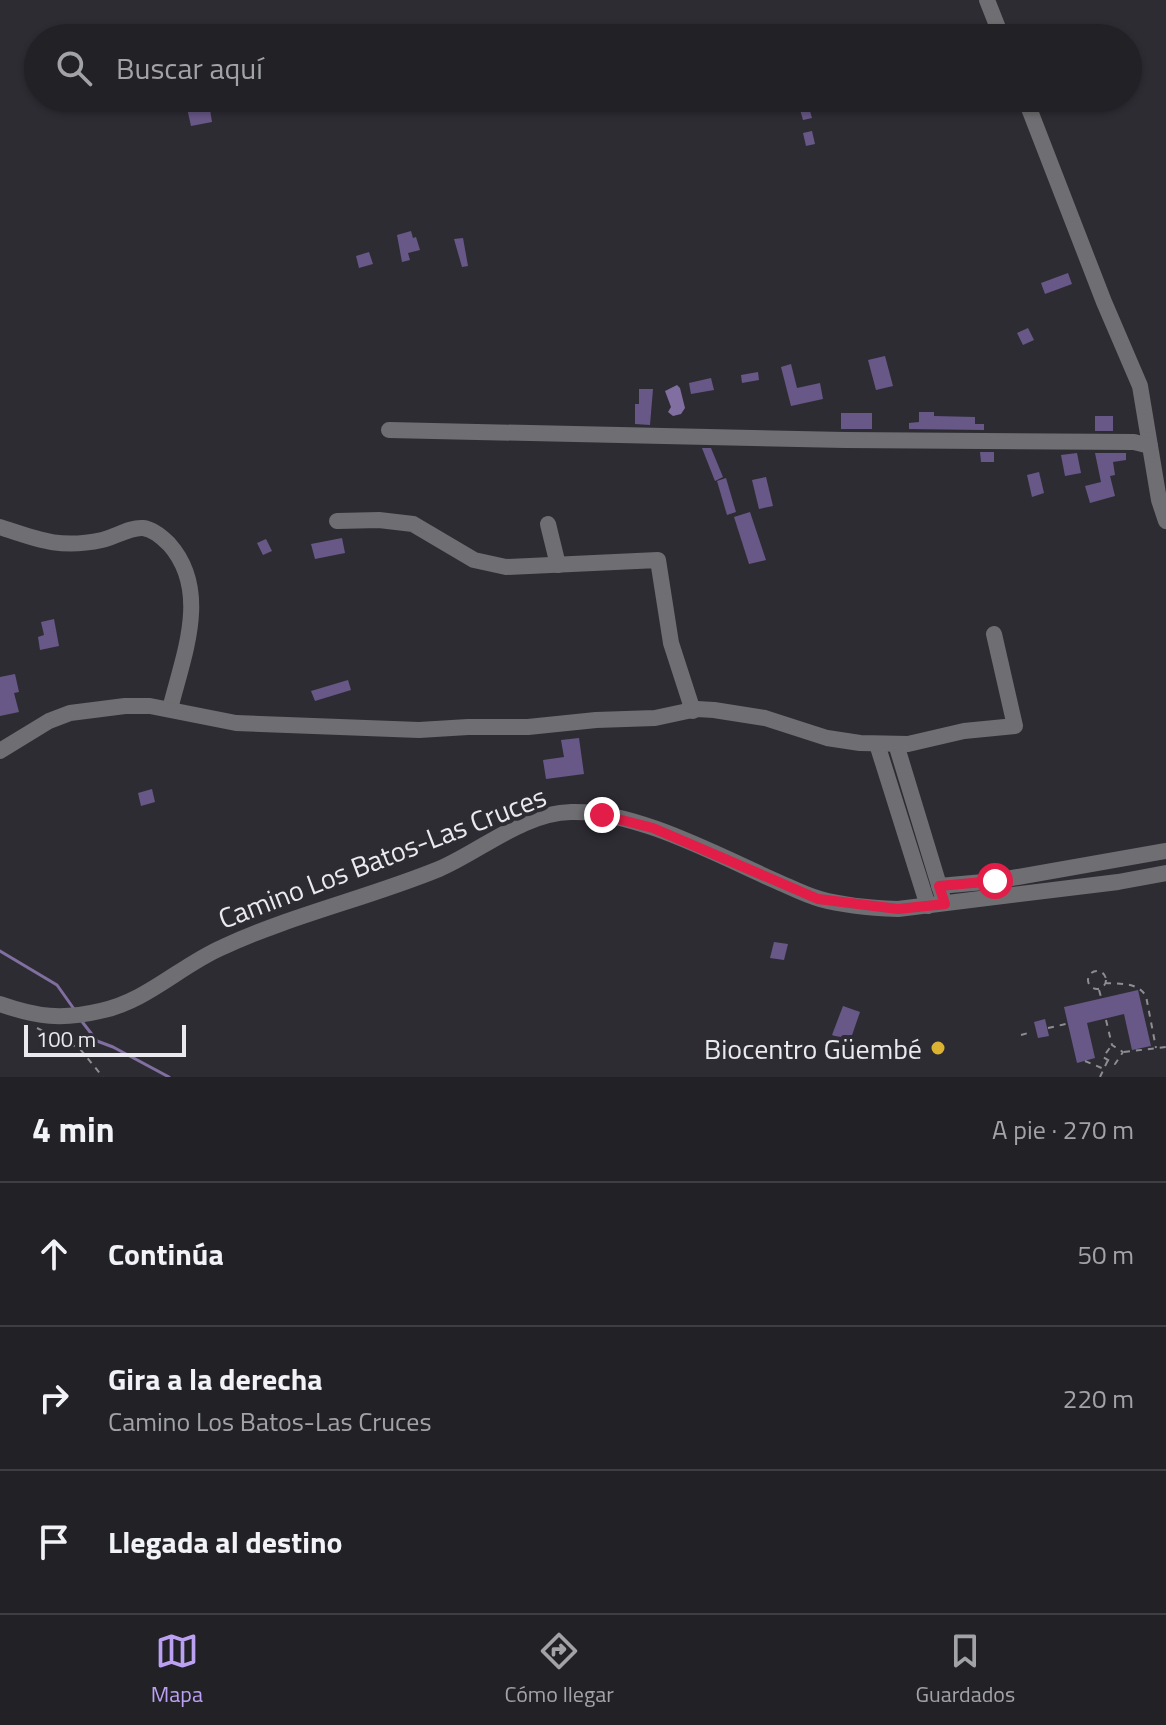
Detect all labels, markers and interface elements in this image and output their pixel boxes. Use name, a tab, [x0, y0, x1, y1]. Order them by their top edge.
search box	[24, 24, 1142, 112]
text: Buscar aquí	[116, 45, 263, 91]
icon: search	[52, 46, 96, 90]
street label: Camino Los Batos-Las Cruces	[212, 774, 552, 940]
route end	[584, 797, 620, 833]
route start	[977, 863, 1013, 899]
scale bar	[24, 1021, 186, 1057]
text: 100 m	[36, 1022, 96, 1056]
place label: Biocentro Güembé	[704, 1027, 922, 1070]
marker: Biocentro Güembé	[929, 1039, 947, 1057]
text: 4 min	[32, 1103, 115, 1155]
text: A pie · 270 m	[992, 1110, 1134, 1149]
text: Continúa	[108, 1231, 224, 1277]
icon: ahead	[32, 1232, 76, 1276]
text: 50 m	[1077, 1235, 1134, 1274]
text: Gira a la derecha	[108, 1356, 323, 1402]
icon: right	[32, 1376, 76, 1420]
text: 220 m	[1063, 1379, 1134, 1418]
text: Camino Los Batos-Las Cruces	[108, 1402, 432, 1441]
text: Llegada al destino	[108, 1519, 342, 1565]
icon: arrive	[32, 1520, 76, 1564]
tab: Mapa	[151, 1629, 203, 1711]
tab: Cómo llegar	[504, 1629, 614, 1711]
tab: Guardados	[915, 1629, 1015, 1711]

